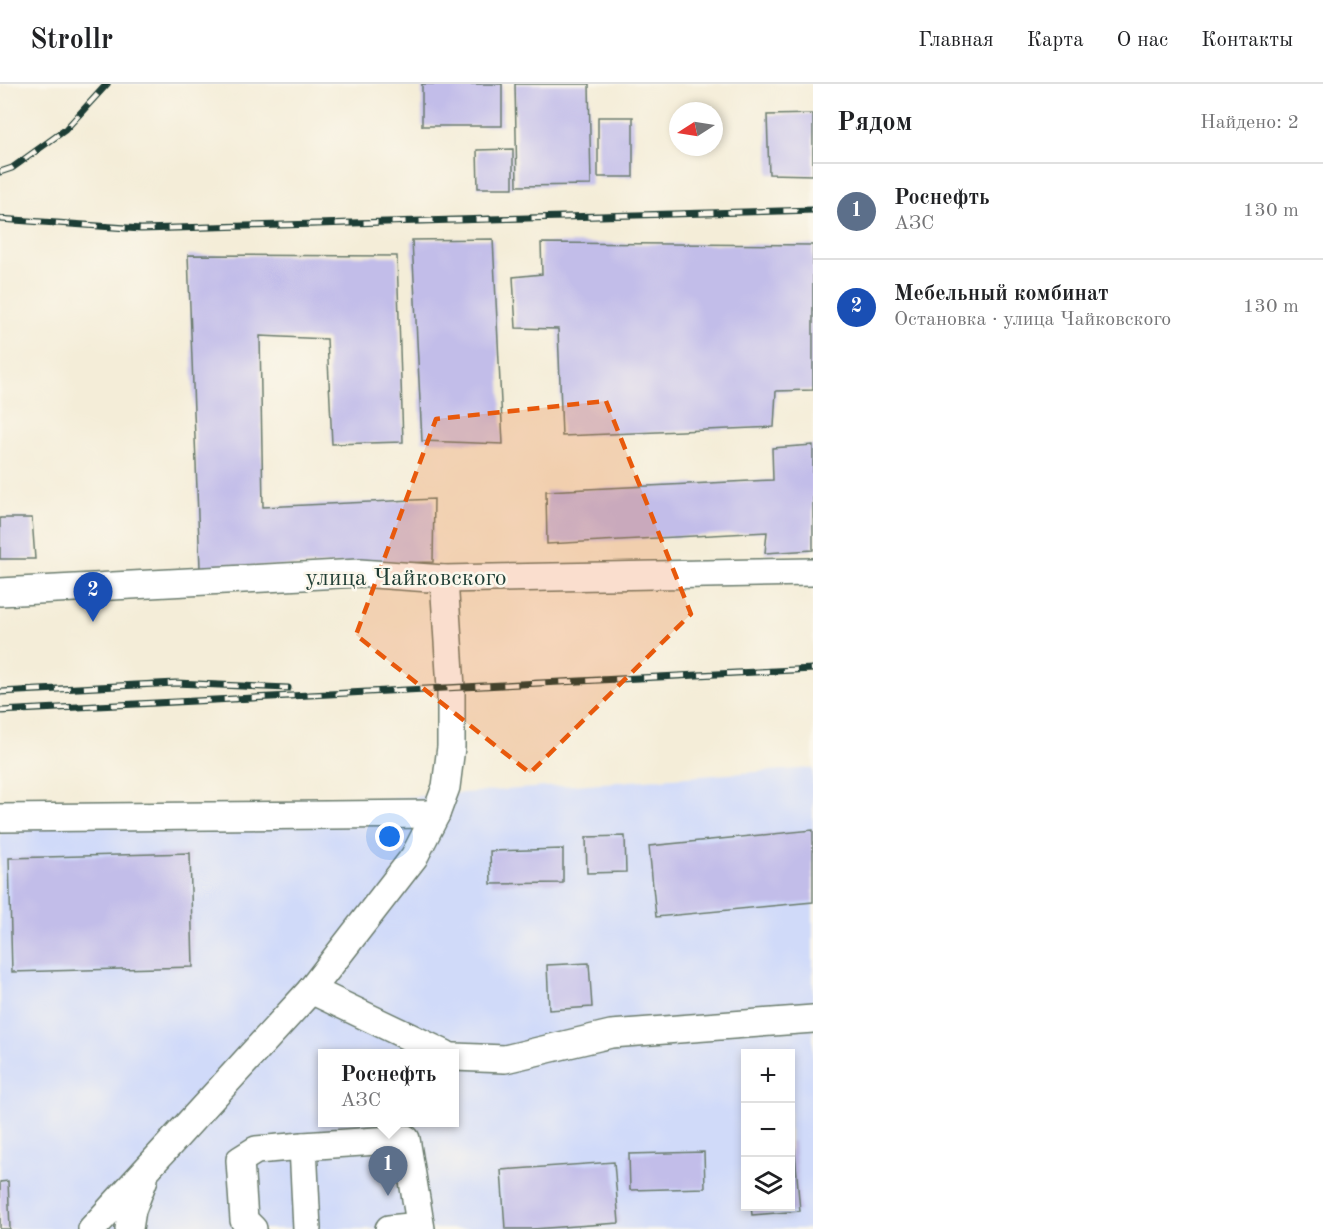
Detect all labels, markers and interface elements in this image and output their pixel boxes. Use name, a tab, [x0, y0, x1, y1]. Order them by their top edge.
text: Strollr	[30, 27, 113, 55]
text: Главная	[918, 30, 994, 51]
text: Карта	[1027, 30, 1084, 51]
text: О нас	[1117, 30, 1168, 51]
text: Контакты	[1201, 30, 1293, 51]
north arrow	[669, 102, 723, 156]
text: Рядом	[837, 110, 912, 136]
text: Найдено: 2	[1200, 113, 1299, 133]
text: Роснефть	[894, 187, 990, 209]
text: 1	[851, 201, 862, 221]
text: 130 m	[1243, 201, 1299, 221]
text: АЗС	[894, 214, 935, 234]
text: Мебельный комбинат	[894, 283, 1109, 305]
text: 2	[851, 297, 862, 317]
text: 130 m	[1243, 297, 1299, 317]
text: Остановка · улица Чайковского	[894, 310, 1171, 330]
street label: улица Чайковского	[305, 567, 507, 591]
pin: 2	[74, 572, 112, 622]
your location	[375, 822, 404, 851]
popup	[318, 1049, 459, 1127]
map controls	[741, 1049, 795, 1211]
button: +	[741, 1049, 795, 1103]
text: Роснефть	[341, 1064, 436, 1086]
text: АЗС	[341, 1091, 381, 1111]
button: −	[741, 1103, 795, 1157]
pin: 1	[368, 1146, 408, 1196]
button: layers	[741, 1157, 795, 1211]

